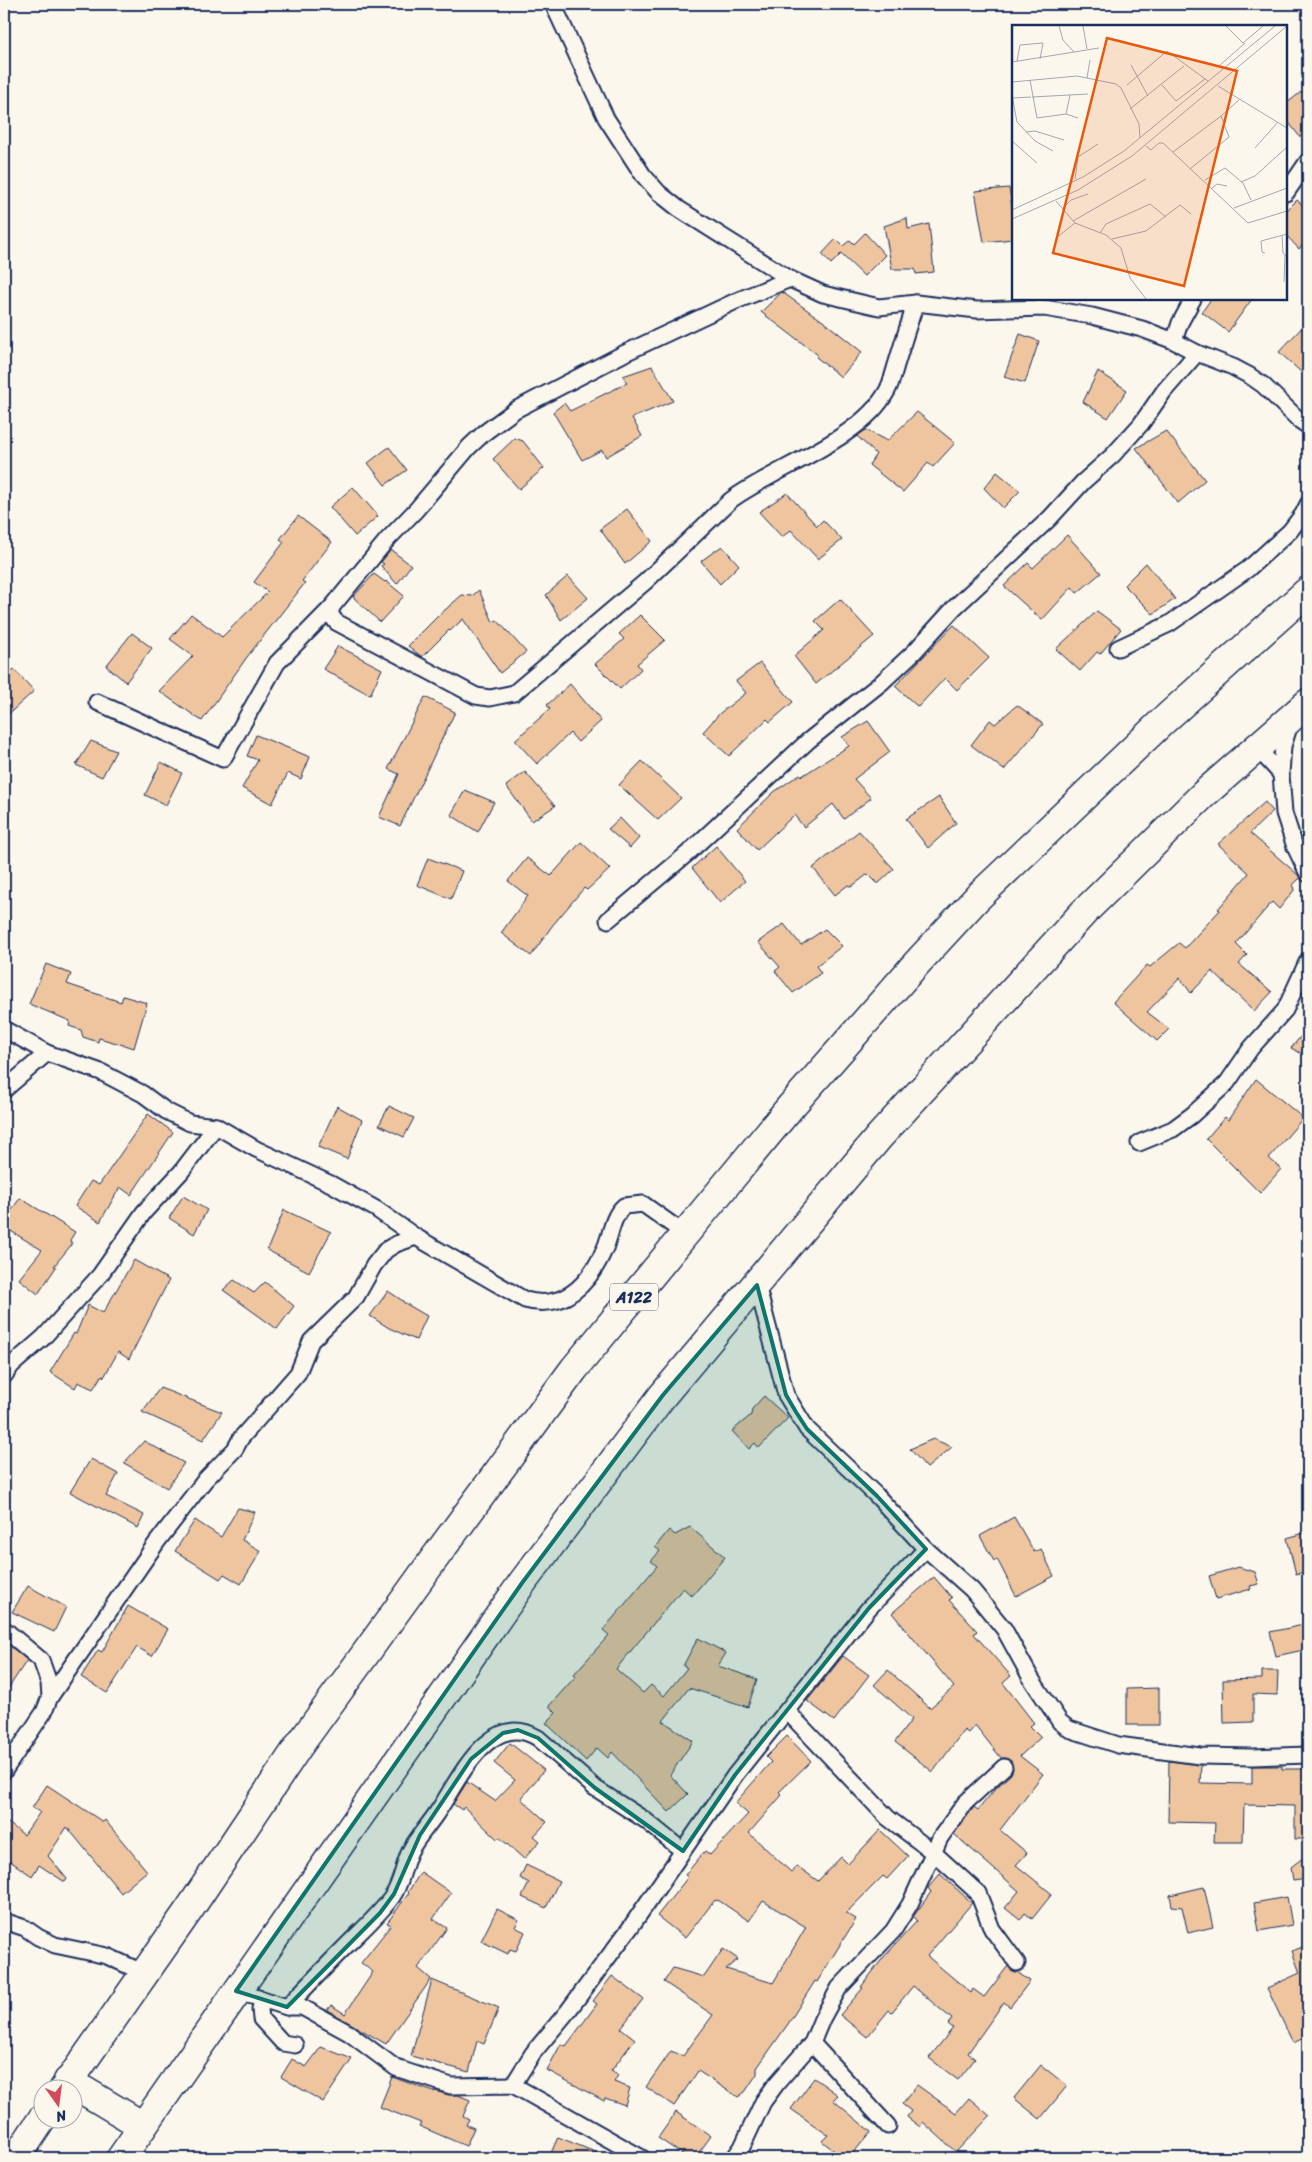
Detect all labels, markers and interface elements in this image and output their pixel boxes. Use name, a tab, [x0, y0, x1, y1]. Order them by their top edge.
inset map	[1012, 25, 1287, 300]
road number: A122	[610, 1284, 658, 1310]
north arrow	[32, 2080, 82, 2130]
text: N	[53, 2103, 70, 2130]

